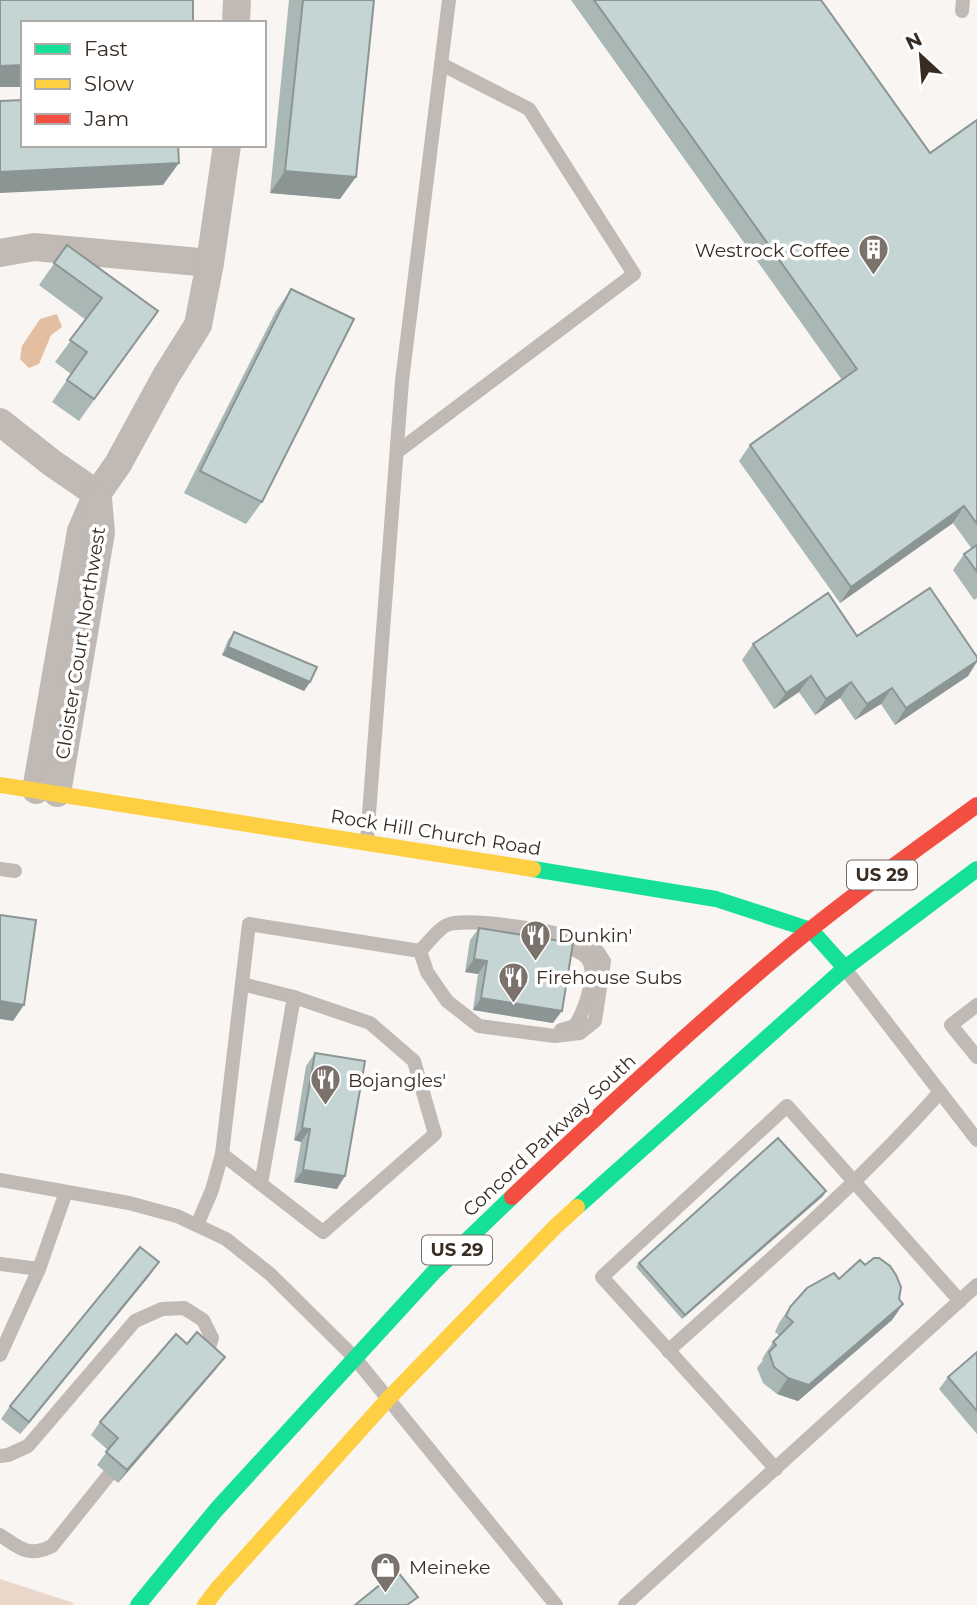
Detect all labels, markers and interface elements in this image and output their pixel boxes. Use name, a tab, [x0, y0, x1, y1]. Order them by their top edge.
legend	[21, 21, 266, 147]
north arrow	[886, 21, 956, 91]
text: N	[902, 27, 926, 55]
text: Fast	[84, 36, 128, 61]
text: Slow	[84, 71, 134, 96]
text: Jam	[83, 106, 129, 131]
building icon: Westrock Coffee	[856, 233, 890, 277]
place label: Westrock Coffee	[695, 239, 850, 262]
street label: Cloister Court Northwest	[51, 525, 110, 761]
street label: Rock Hill Church Road	[329, 804, 543, 860]
road number: US 29	[847, 860, 917, 890]
restaurant icon: Dunkin'	[518, 918, 552, 962]
place label: Dunkin'	[558, 924, 632, 947]
restaurant icon: Firehouse Subs	[496, 960, 530, 1004]
place label: Firehouse Subs	[536, 966, 682, 989]
street label: Concord Parkway South	[458, 1049, 640, 1221]
restaurant icon: Bojangles'	[308, 1063, 342, 1107]
place label: Bojangles'	[348, 1069, 446, 1092]
road number: US 29	[422, 1236, 492, 1265]
shop icon: Meineke	[369, 1550, 403, 1594]
place label: Meineke	[409, 1556, 491, 1579]

